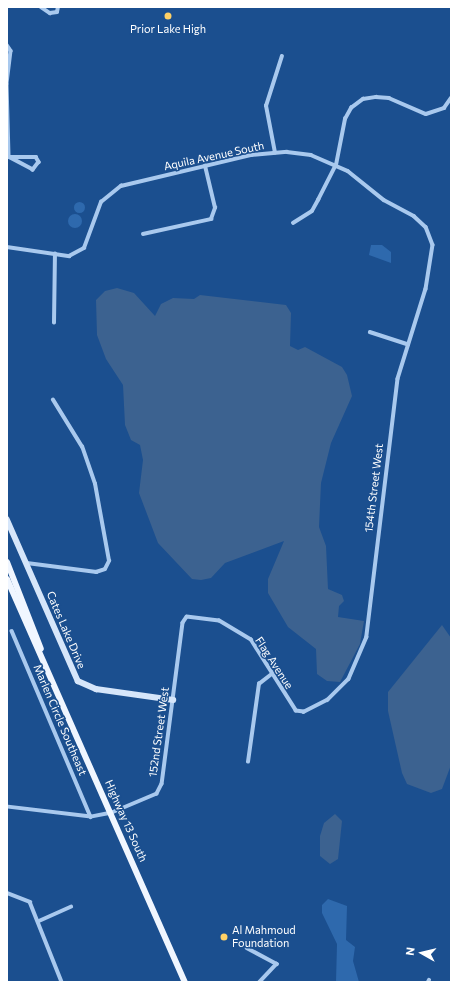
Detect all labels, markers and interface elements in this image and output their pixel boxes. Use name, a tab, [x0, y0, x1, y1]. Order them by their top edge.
marker: Prior Lake High	[163, 11, 173, 21]
place label: Prior Lake High	[130, 22, 206, 36]
street label: Aquila Avenue South	[163, 139, 265, 173]
street label: 154th Street West	[362, 443, 386, 533]
street label: Cates Lake Drive	[44, 589, 88, 671]
street label: Flag Avenue	[252, 634, 296, 692]
street label: Marlen Circle Southeast	[31, 663, 89, 777]
street label: 152nd Street West	[146, 686, 172, 778]
street label: Highway 13 South	[102, 778, 150, 864]
place label: Al Mahmoud Foundation	[232, 924, 296, 950]
marker: Al Mahmoud Foundation	[219, 932, 229, 942]
north arrow	[402, 933, 442, 973]
text: N	[403, 946, 417, 956]

